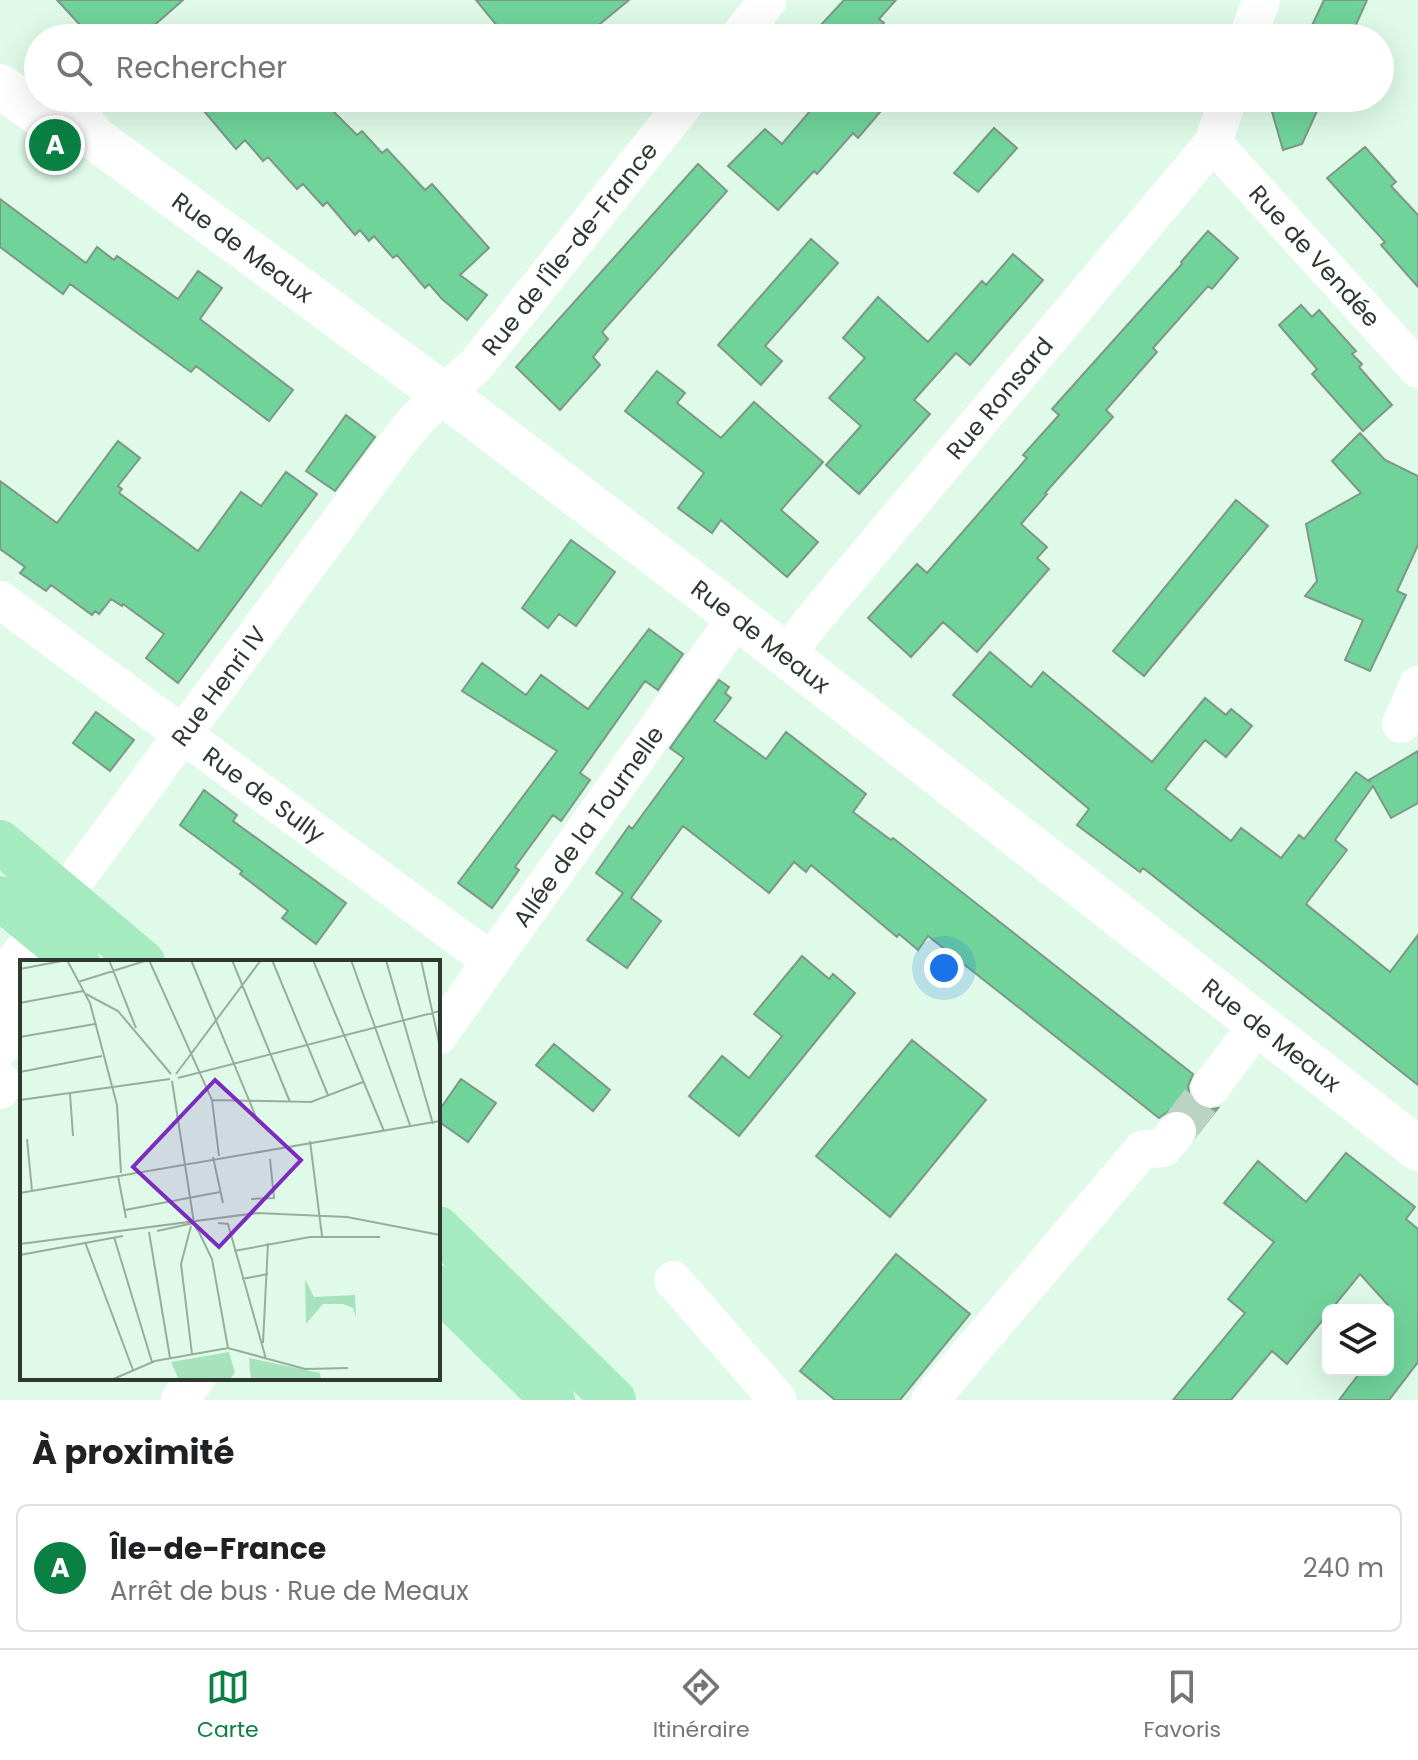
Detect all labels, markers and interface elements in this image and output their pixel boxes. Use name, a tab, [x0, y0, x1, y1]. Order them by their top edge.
search box	[24, 24, 1394, 112]
icon: search	[52, 46, 96, 90]
text: Rechercher	[116, 46, 287, 89]
pin: A	[29, 115, 81, 175]
street label: Rue de l'Île-de-France	[474, 134, 665, 362]
street label: Rue de Vendée	[1242, 177, 1388, 334]
street label: Rue de Meaux	[165, 184, 320, 310]
street label: Rue Ronsard	[938, 330, 1060, 466]
street label: Rue de Meaux	[685, 572, 838, 701]
street label: Rue Henri IV	[163, 619, 274, 753]
street label: Allée de la Tournelle	[505, 719, 671, 933]
street label: Rue de Sully	[197, 738, 332, 850]
your location	[924, 948, 964, 988]
inset map	[20, 960, 440, 1380]
street label: Rue de Meaux	[1196, 970, 1348, 1100]
map controls	[1322, 1304, 1394, 1376]
button: layers	[1322, 1304, 1394, 1376]
text: À proximité	[32, 1428, 234, 1476]
text: Île-de-France	[110, 1527, 326, 1570]
text: A	[50, 1550, 70, 1586]
text: 240 m	[1303, 1550, 1384, 1586]
text: Arrêt de bus · Rue de Meaux	[110, 1573, 469, 1609]
tab: Carte	[197, 1665, 259, 1746]
tab: Itinéraire	[653, 1665, 750, 1746]
tab: Favoris	[1144, 1665, 1221, 1746]

